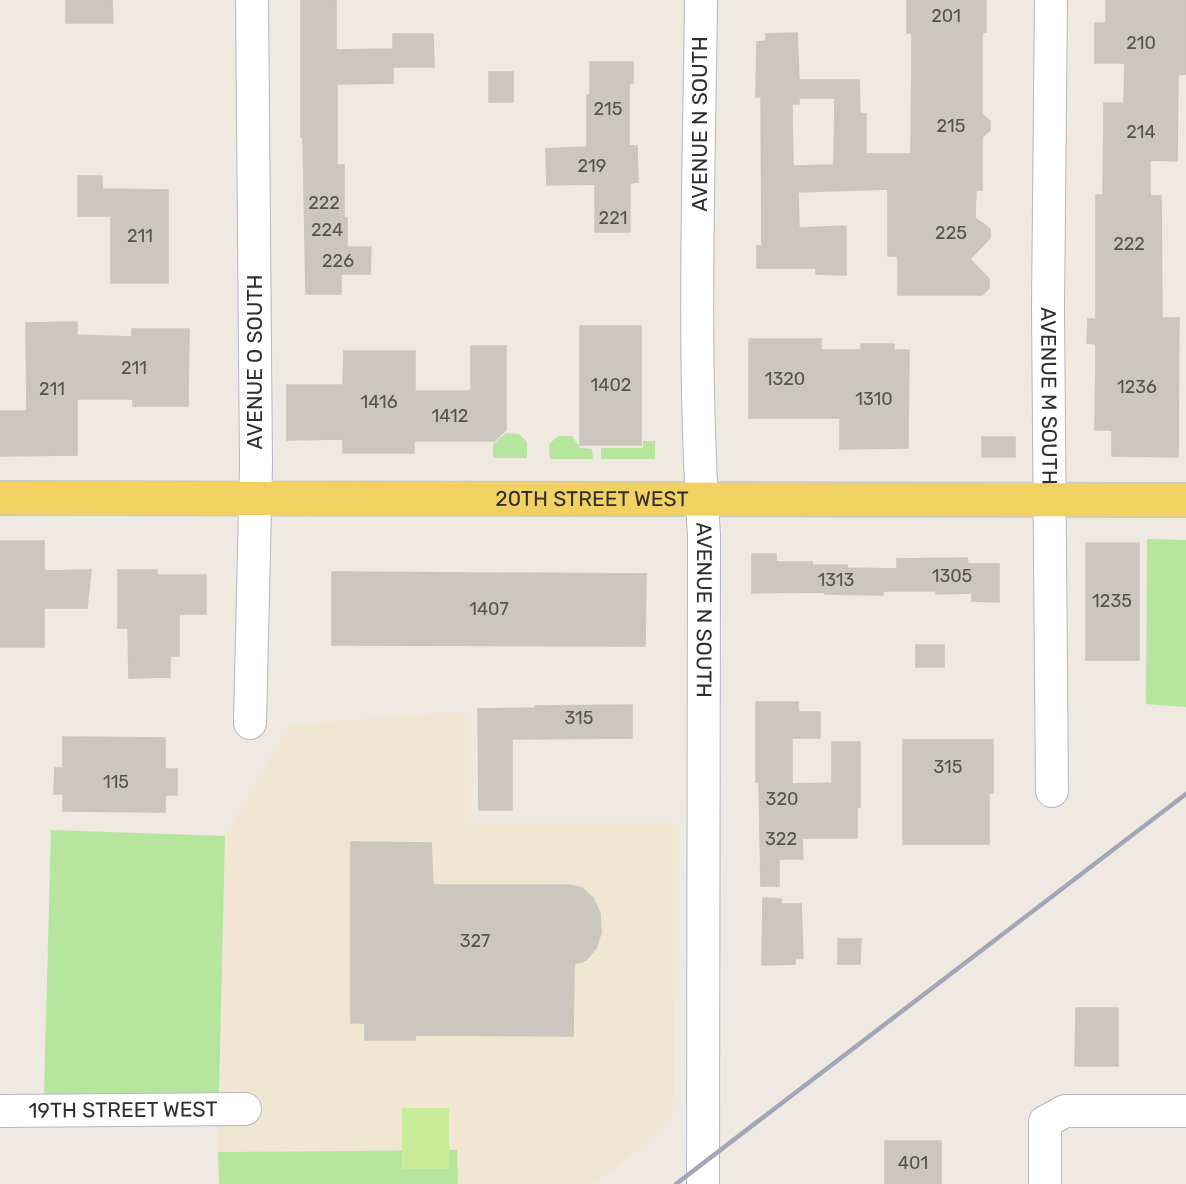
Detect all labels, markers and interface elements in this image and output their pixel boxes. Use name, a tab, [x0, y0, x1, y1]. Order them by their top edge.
house number: 201	[931, 5, 961, 27]
house number: 210	[1126, 32, 1156, 54]
street label: AVENUE N SOUTH	[687, 36, 712, 212]
house number: 215	[594, 98, 622, 120]
house number: 215	[937, 115, 965, 137]
house number: 214	[1126, 121, 1156, 143]
house number: 219	[578, 155, 606, 177]
house number: 222	[308, 192, 340, 214]
house number: 221	[599, 207, 627, 229]
house number: 224	[311, 219, 343, 241]
house number: 225	[935, 222, 967, 244]
house number: 211	[127, 225, 153, 247]
house number: 222	[1113, 233, 1145, 255]
house number: 226	[322, 250, 354, 272]
street label: AVENUE O SOUTH	[242, 274, 267, 450]
street label: AVENUE M SOUTH	[1036, 307, 1062, 485]
house number: 211	[121, 357, 147, 379]
house number: 1320	[765, 368, 805, 390]
house number: 1402	[591, 374, 631, 396]
house number: 1236	[1117, 376, 1157, 398]
house number: 211	[39, 378, 65, 400]
house number: 1310	[855, 388, 893, 410]
house number: 1416	[360, 391, 398, 413]
house number: 1412	[432, 405, 468, 427]
street label: 20TH STREET WEST	[495, 486, 689, 511]
street label: AVENUE N SOUTH	[691, 521, 717, 698]
house number: 1305	[932, 565, 972, 587]
house number: 1313	[818, 569, 854, 591]
house number: 1235	[1092, 590, 1132, 612]
house number: 1407	[469, 598, 509, 620]
house number: 315	[565, 707, 593, 729]
house number: 315	[934, 756, 962, 778]
house number: 115	[103, 771, 129, 793]
house number: 320	[766, 788, 798, 810]
house number: 322	[765, 828, 797, 850]
house number: 327	[460, 930, 490, 952]
street label: 19TH STREET WEST	[28, 1096, 218, 1123]
house number: 401	[898, 1152, 928, 1174]

